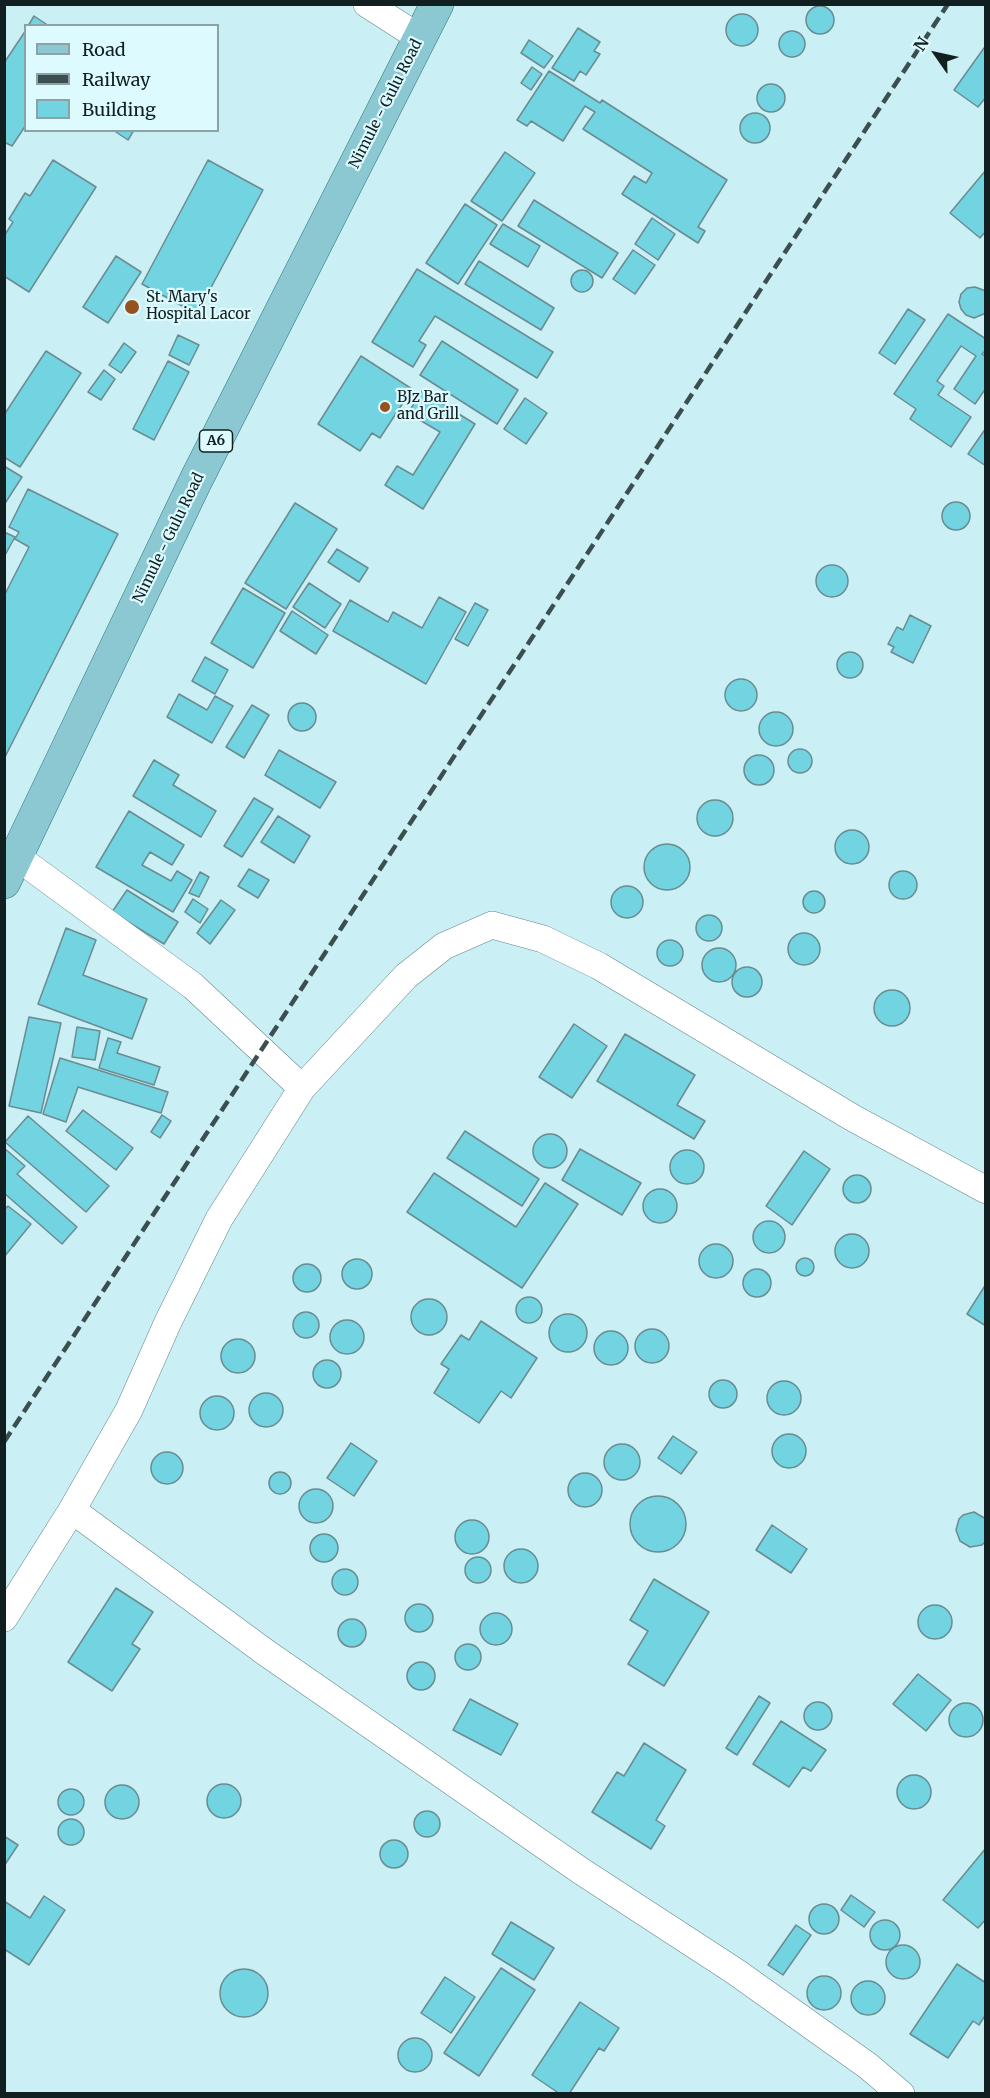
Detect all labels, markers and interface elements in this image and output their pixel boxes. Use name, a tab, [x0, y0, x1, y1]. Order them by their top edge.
legend	[24, 24, 219, 132]
north arrow	[906, 24, 966, 84]
text: N	[909, 33, 933, 55]
street label: Nimule - Gulu Road	[346, 36, 426, 172]
text: Road	[82, 38, 126, 61]
text: Railway	[82, 68, 150, 91]
text: Building	[82, 98, 156, 121]
place label: St. Mary's Hospital Lacor	[146, 289, 251, 324]
marker: St. Mary's Hospital Lacor	[123, 298, 141, 316]
place label: BJz Bar and Grill	[397, 389, 459, 424]
marker: BJz Bar and Grill	[378, 400, 392, 414]
road number: A6	[200, 430, 232, 452]
street label: Nimule - Gulu Road	[130, 470, 208, 606]

